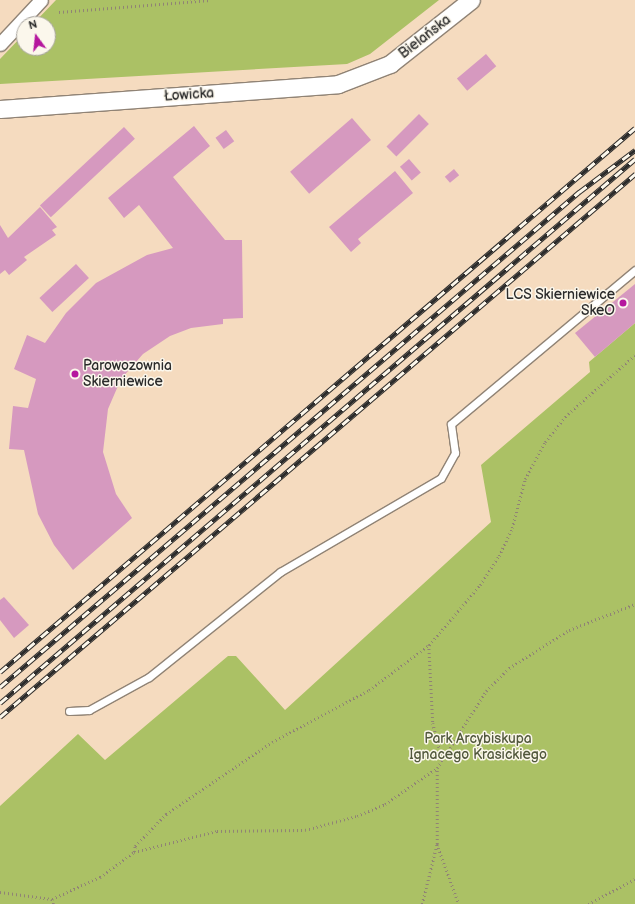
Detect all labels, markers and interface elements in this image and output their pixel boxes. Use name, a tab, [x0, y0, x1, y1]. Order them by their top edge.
street label: Bielańska	[396, 12, 454, 62]
north arrow	[16, 16, 56, 56]
text: N	[27, 18, 39, 32]
street label: Łowicka	[163, 85, 215, 105]
place label: LCS Skierniewice SkeO	[505, 287, 615, 320]
marker: LCS Skierniewice SkeO	[618, 298, 628, 308]
place label: Parowozownia Skierniewice	[83, 358, 172, 390]
marker: Parowozownia Skierniewice	[70, 369, 80, 379]
park label: Park Arcybiskupa Ignacego Krasickiego	[409, 731, 547, 764]

